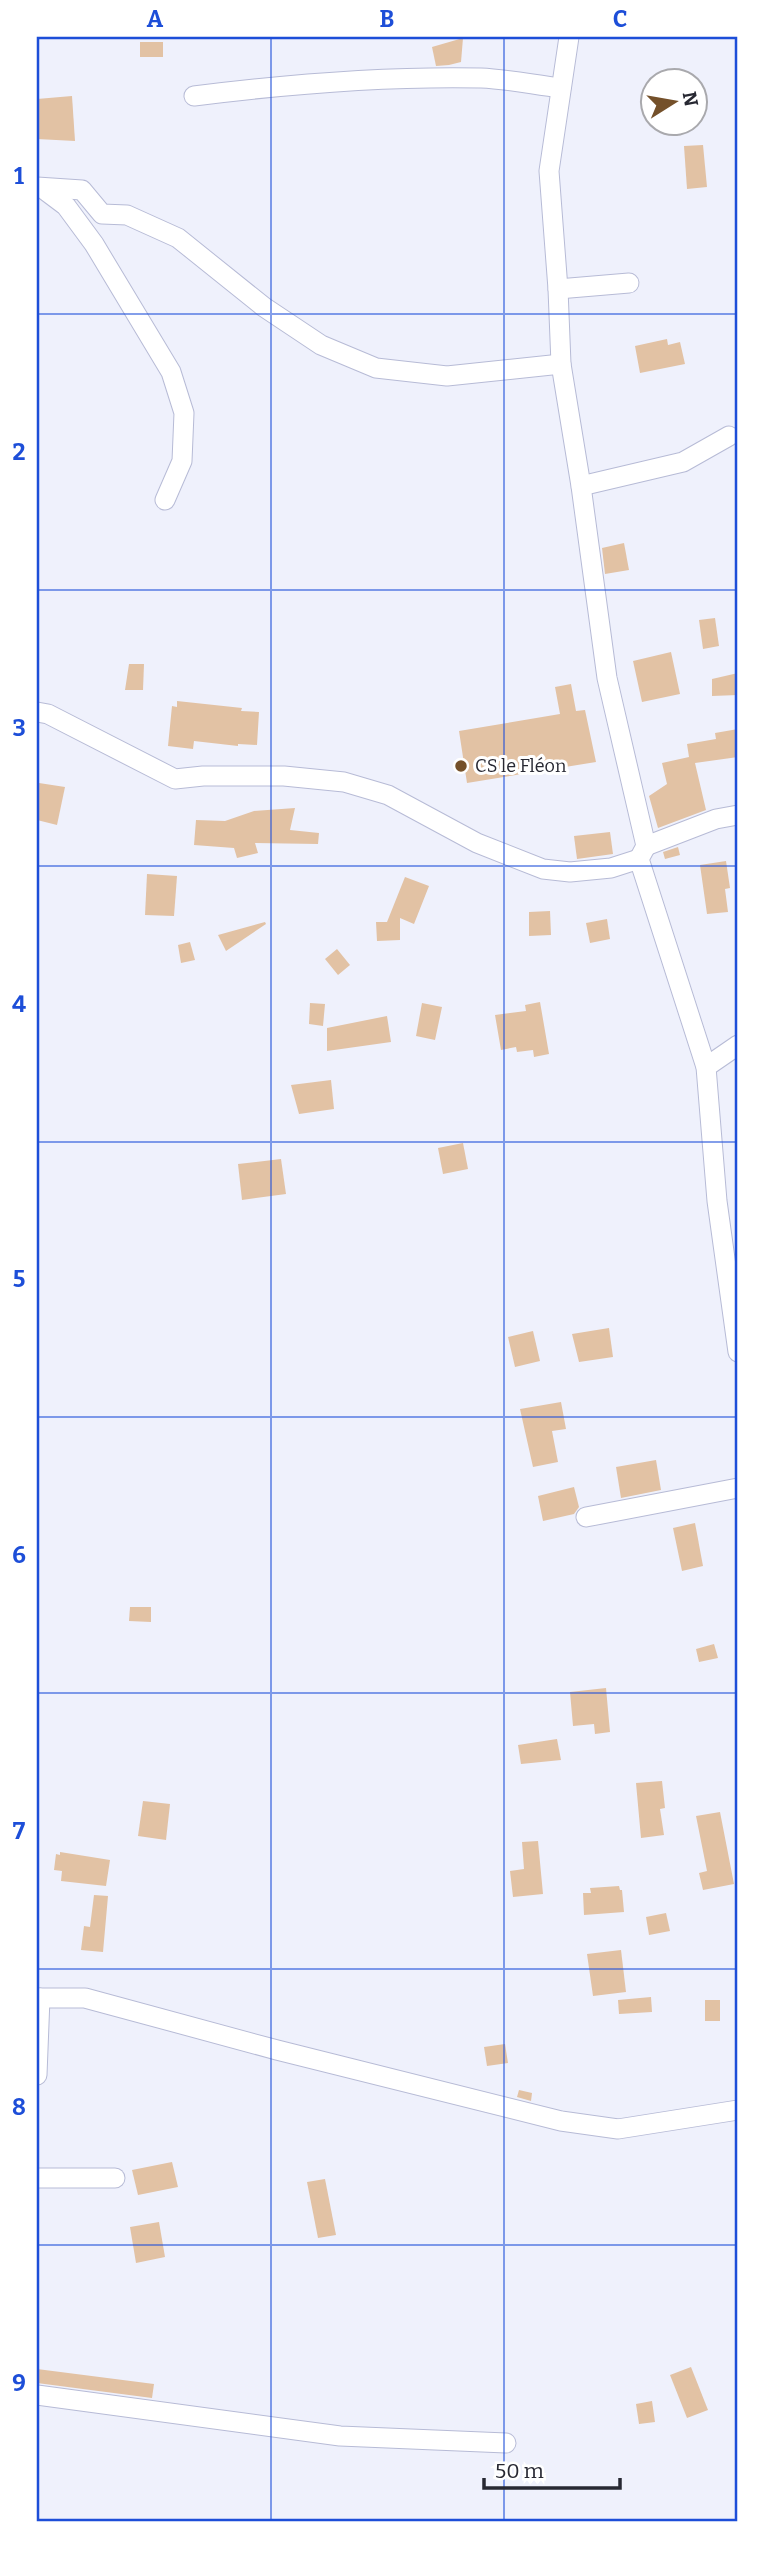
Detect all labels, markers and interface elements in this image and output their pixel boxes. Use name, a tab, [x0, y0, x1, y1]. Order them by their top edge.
text: A	[147, 5, 164, 33]
text: B	[380, 5, 394, 33]
text: C	[613, 5, 627, 33]
north arrow	[638, 66, 708, 136]
text: N	[678, 89, 703, 109]
text: 1	[14, 162, 24, 190]
text: 2	[13, 438, 26, 466]
text: 3	[12, 714, 26, 742]
place label: CS le Fléon	[475, 755, 567, 777]
marker: CS le Fléon	[453, 758, 469, 774]
text: 4	[12, 990, 26, 1018]
text: 5	[13, 1265, 25, 1293]
text: 6	[12, 1541, 26, 1569]
text: 7	[13, 1817, 26, 1845]
text: 8	[12, 2093, 26, 2121]
text: 9	[12, 2369, 26, 2397]
scale bar	[484, 2447, 621, 2491]
text: 50 m	[495, 2458, 544, 2484]

